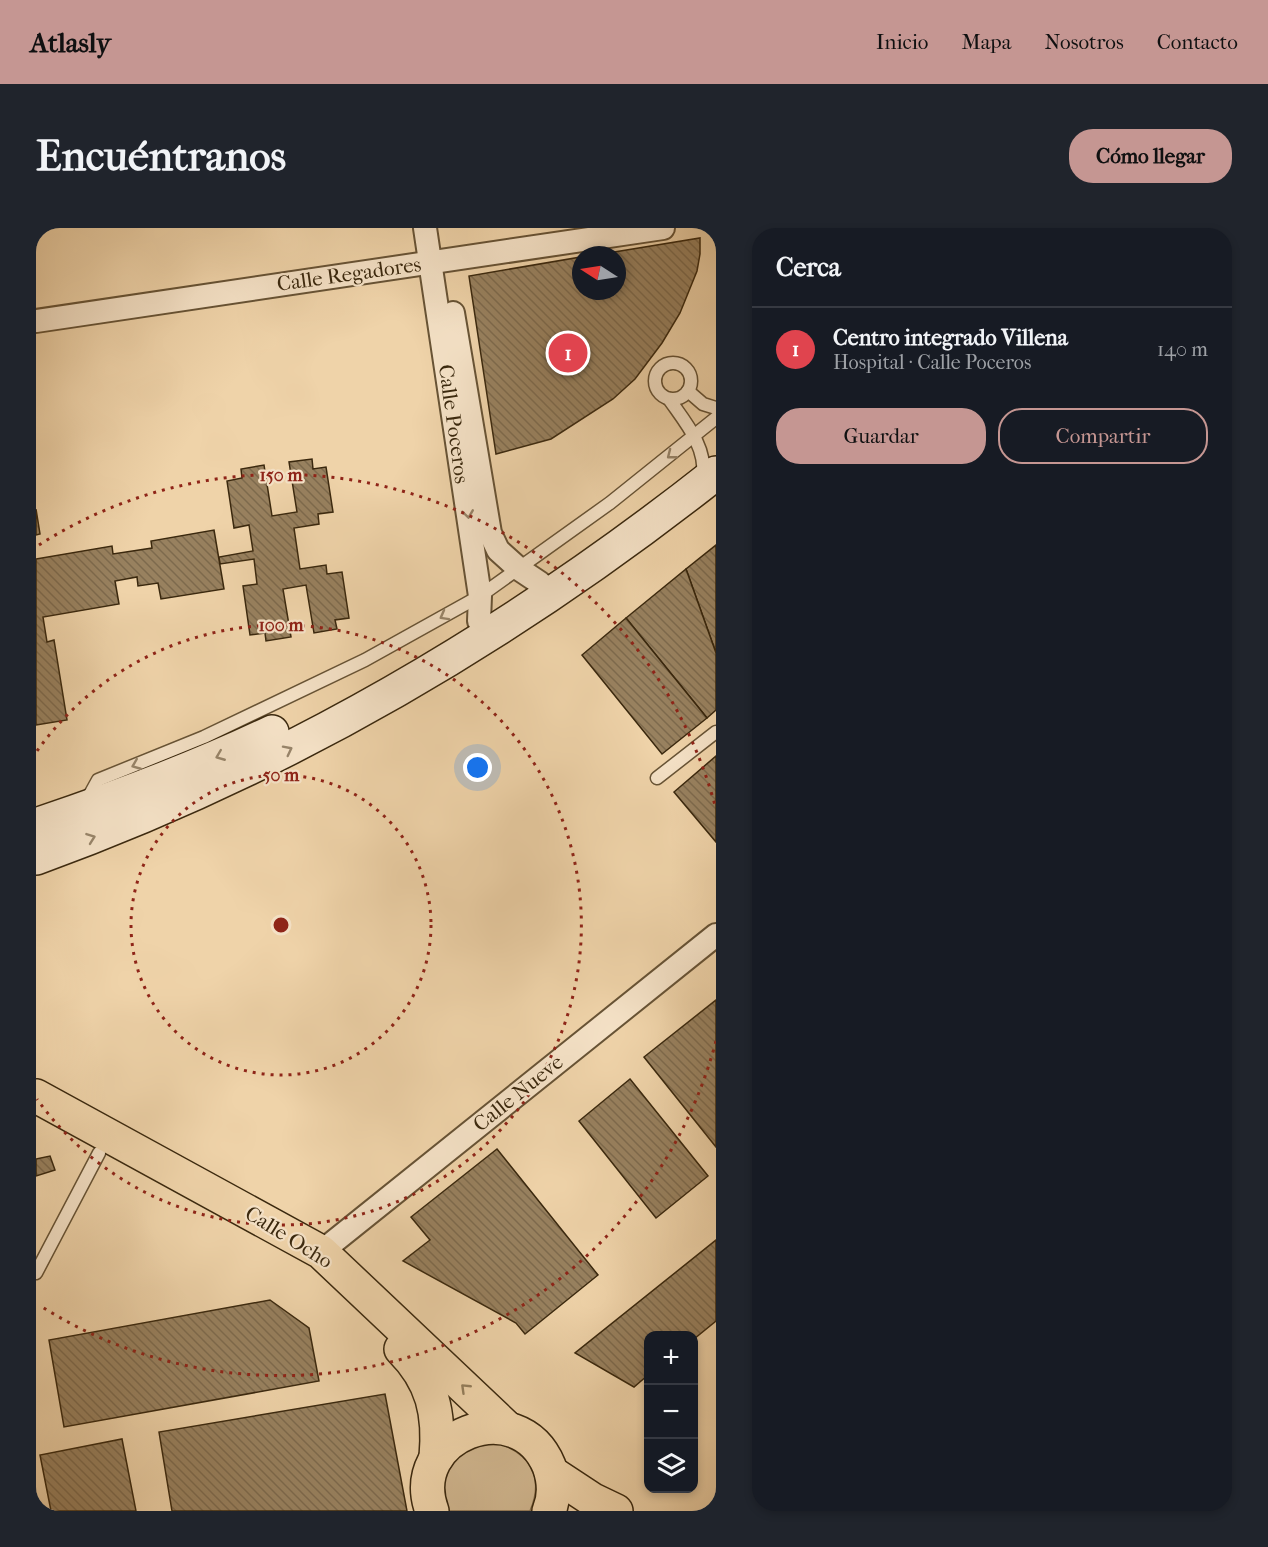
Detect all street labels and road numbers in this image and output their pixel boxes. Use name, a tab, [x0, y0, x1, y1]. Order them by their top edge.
street label: Calle Regadores	[275, 252, 423, 296]
street label: Calle Poceros	[434, 363, 474, 485]
street label: Calle Nueve	[468, 1050, 568, 1136]
street label: Calle Ocho	[241, 1201, 337, 1273]

